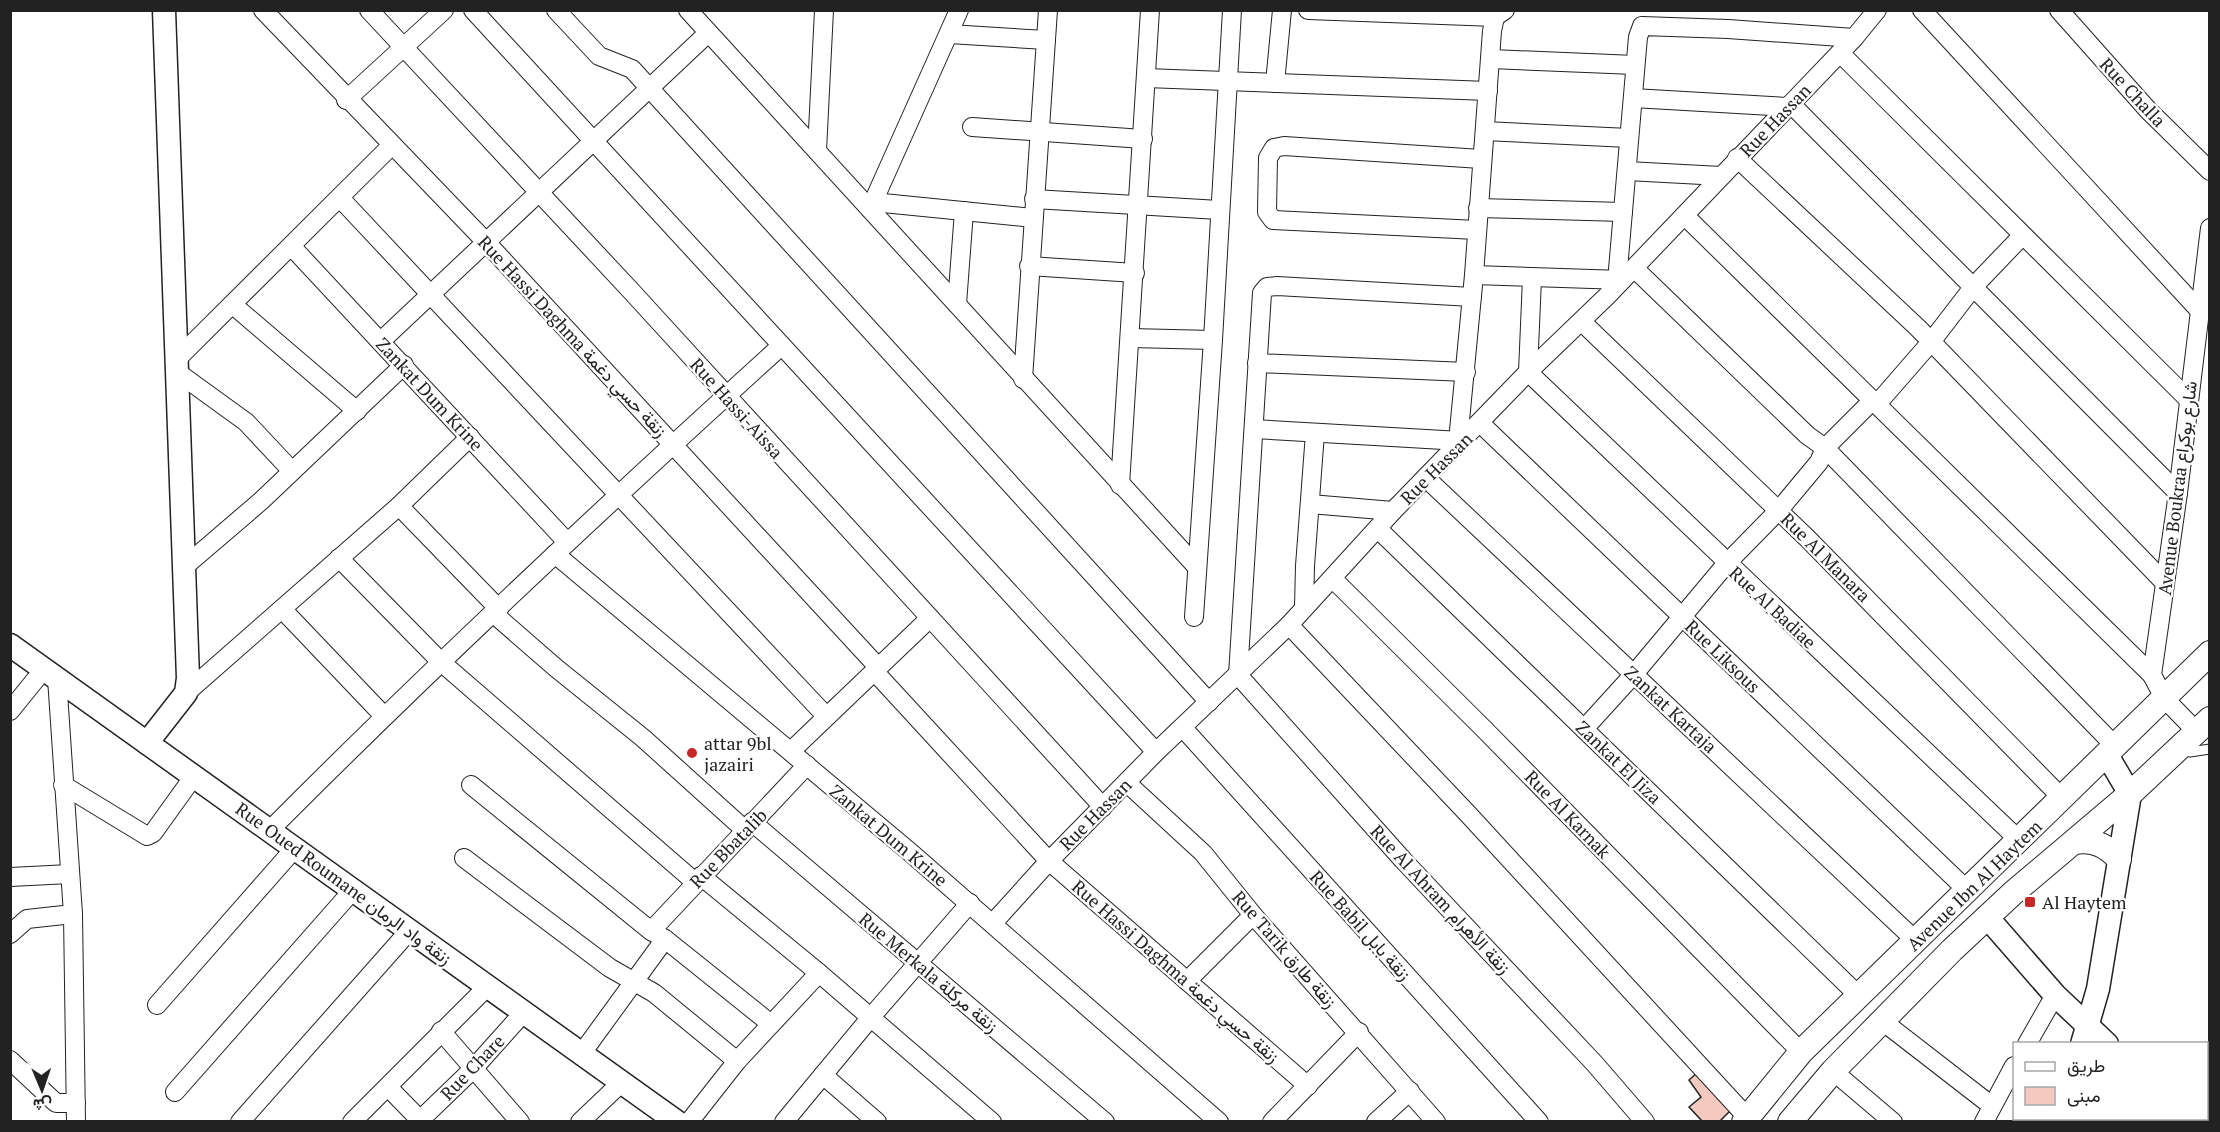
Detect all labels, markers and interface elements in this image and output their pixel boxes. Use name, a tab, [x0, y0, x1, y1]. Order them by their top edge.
street label: Rue Challa	[2095, 52, 2171, 132]
street label: Rue Hassan	[1734, 78, 1816, 162]
street label: Rue Hassi Daghma زنقة حسي دغمة	[470, 230, 673, 445]
street label: Zankat Dum Krine	[371, 332, 489, 456]
street label: Rue Hassi-Aissa	[685, 353, 789, 463]
street label: Avenue Boukraa شارع بوكراع	[2152, 380, 2203, 597]
street label: Rue Hassan	[1395, 426, 1478, 509]
street label: Rue Al Manara	[1776, 507, 1876, 607]
street label: Rue Al Badiae	[1724, 560, 1822, 654]
street label: Rue Liksous	[1680, 614, 1766, 698]
street label: Zankat Kartaja	[1620, 660, 1722, 758]
street label: Zankat El Jiza	[1571, 715, 1667, 809]
place label: attar 9bl jazairi	[704, 731, 772, 776]
marker: attar 9bl jazairi	[685, 746, 699, 760]
street label: Rue Al Karnak	[1520, 765, 1617, 864]
street label: Rue Hassan	[1054, 772, 1137, 855]
street label: Zankat Dum Krine	[825, 779, 953, 891]
street label: Rue Oued Roumane زنقة واد الرمان	[231, 796, 457, 970]
street label: Rue Bbatalib	[684, 803, 772, 893]
street label: Avenue Ibn Al Haytem	[1901, 814, 2047, 956]
street label: Rue Al Ahram زنقة الأهرام	[1365, 819, 1516, 979]
street label: Rue Babil زنقة بابل	[1305, 865, 1417, 985]
street label: Rue Hassi Daghma زنقة حسي دغمة	[1065, 874, 1285, 1071]
street label: Rue Tarik زنقة طارق	[1227, 885, 1343, 1013]
place label: Al Haytem	[2042, 890, 2127, 914]
marker: Al Haytem	[2023, 895, 2037, 909]
street label: Rue Merkala زنقة مركلة	[854, 907, 1004, 1037]
street label: Rue Chare	[435, 1029, 509, 1105]
legend	[2013, 1042, 2208, 1120]
text: طريق	[2067, 1053, 2105, 1077]
north arrow	[12, 1060, 72, 1120]
text: مبنى	[2067, 1083, 2101, 1107]
text: ش	[33, 1094, 53, 1116]

